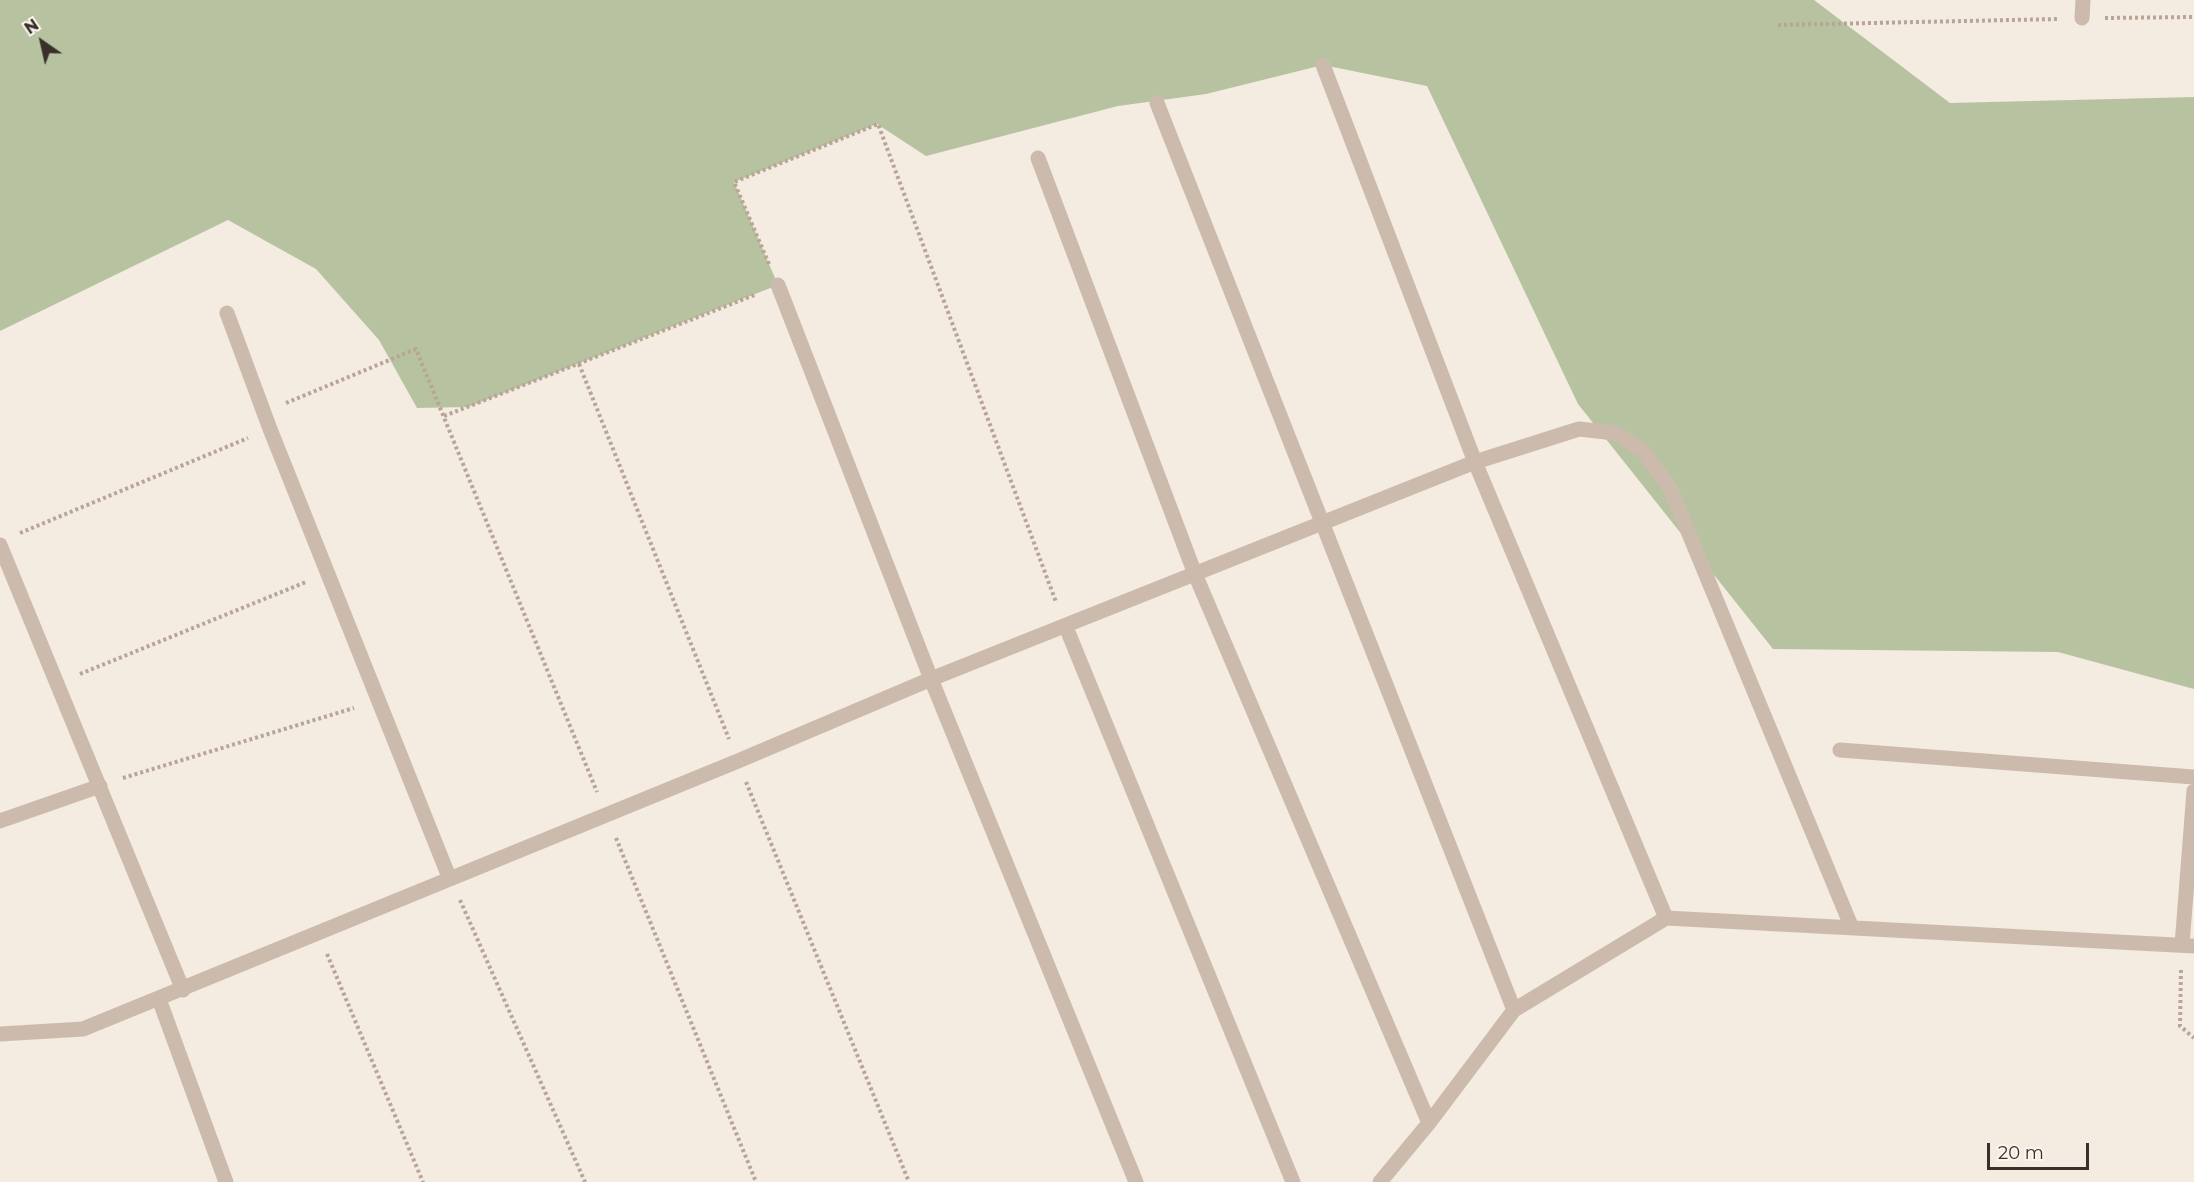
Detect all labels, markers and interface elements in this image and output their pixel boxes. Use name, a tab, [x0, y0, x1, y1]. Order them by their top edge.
north arrow	[12, 12, 72, 72]
text: N	[21, 15, 42, 38]
scale bar	[1990, 1131, 2092, 1169]
text: 20 m	[1998, 1142, 2044, 1164]

